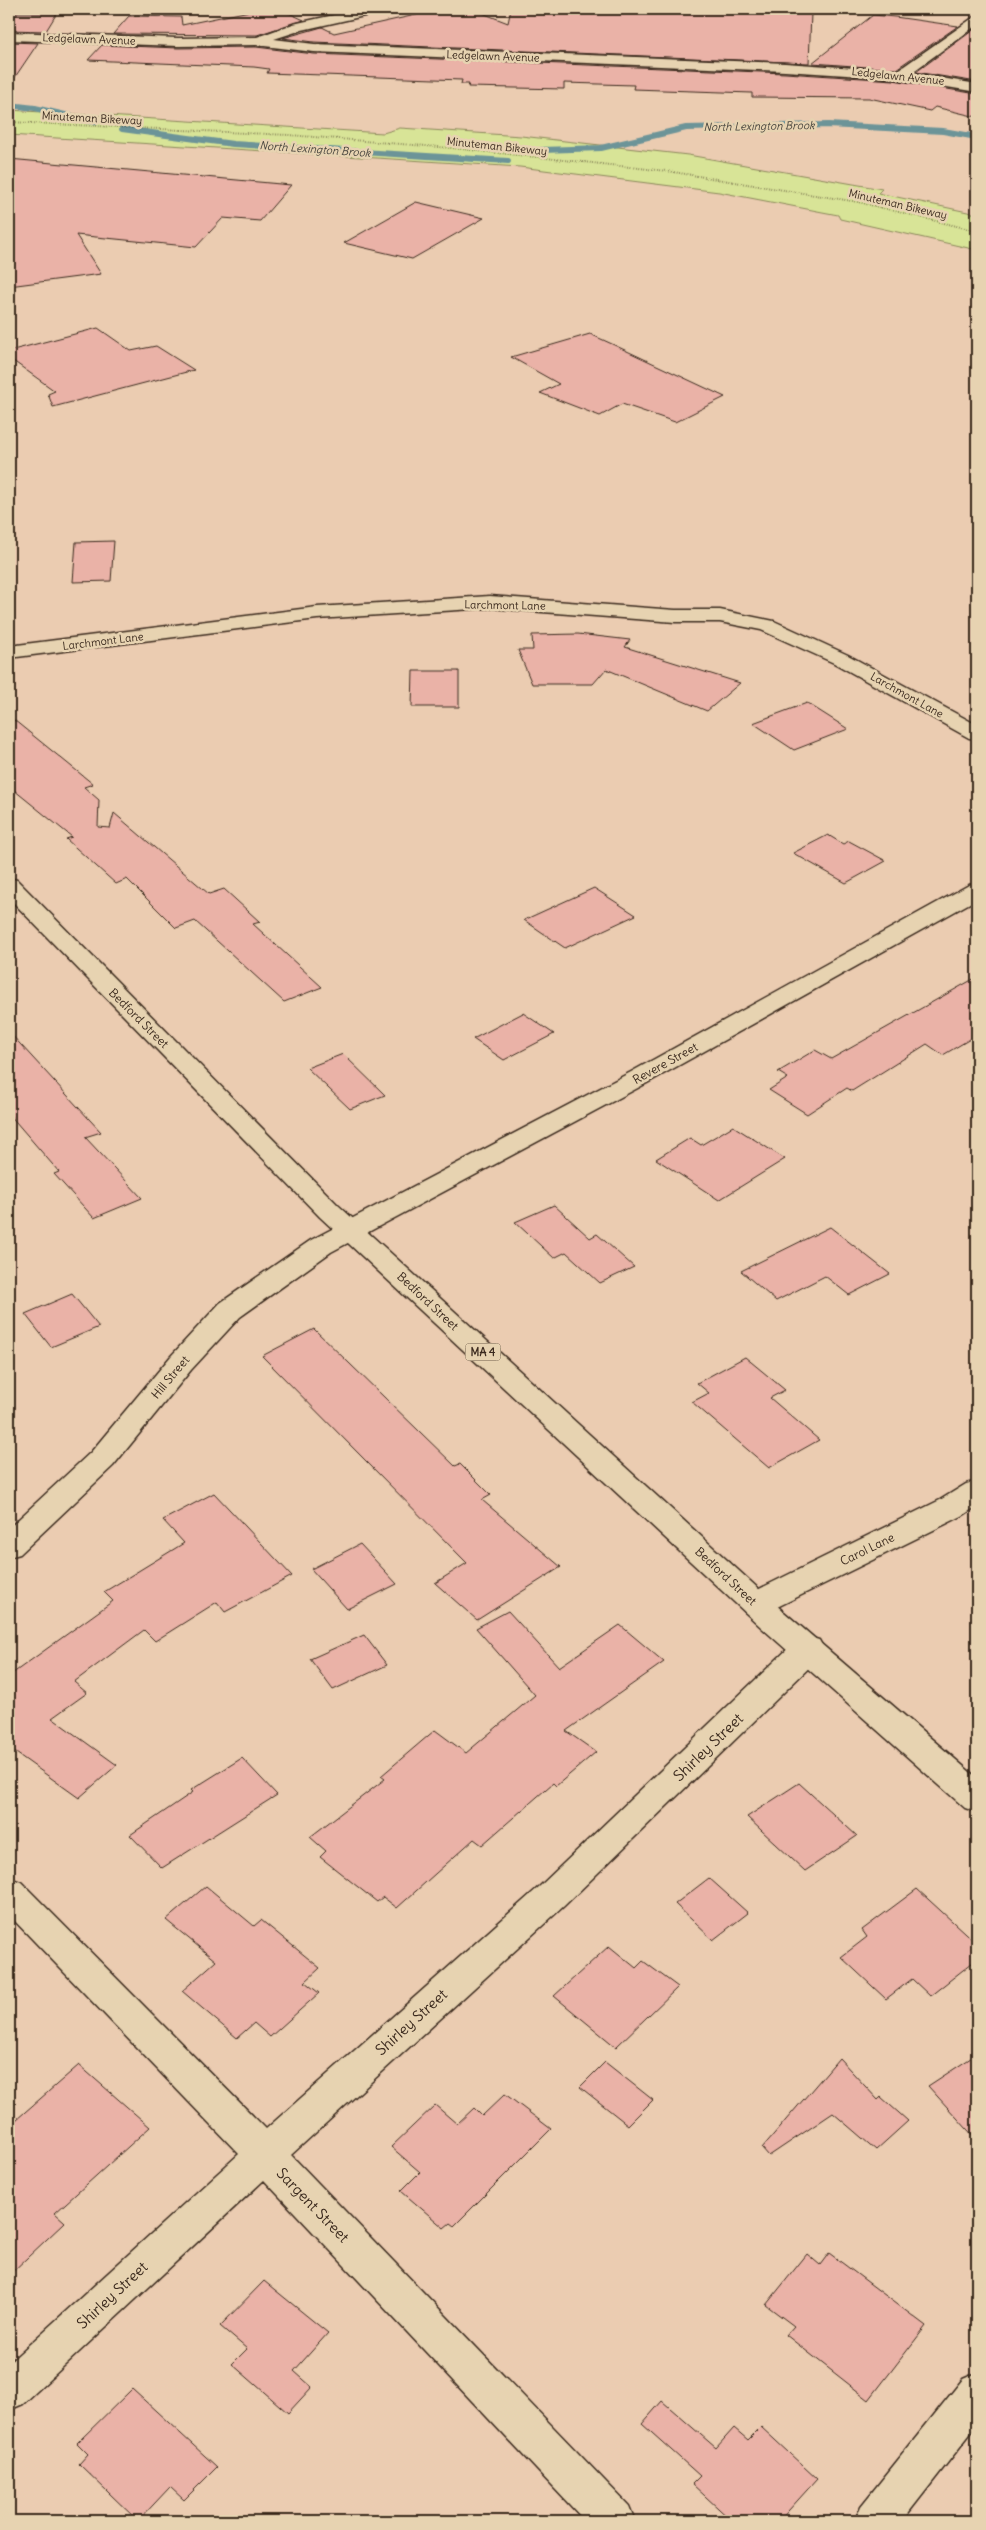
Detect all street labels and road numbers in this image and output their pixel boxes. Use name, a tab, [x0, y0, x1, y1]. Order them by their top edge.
street label: Ledgelawn Avenue	[42, 30, 136, 48]
street label: Ledgelawn Avenue	[446, 47, 540, 65]
street label: Ledgelawn Avenue	[851, 64, 945, 88]
street label: Minuteman Bikeway	[41, 108, 143, 128]
street label: Minuteman Bikeway	[446, 134, 548, 158]
street label: Minuteman Bikeway	[847, 186, 949, 222]
street label: Larchmont Lane	[464, 597, 546, 613]
street label: Larchmont Lane	[62, 629, 144, 653]
street label: Larchmont Lane	[868, 669, 946, 721]
street label: Bedford Street	[106, 985, 172, 1051]
street label: Revere Street	[630, 1039, 700, 1087]
street label: Bedford Street	[394, 1269, 462, 1333]
road number: MA 4	[466, 1344, 500, 1360]
street label: Hill Street	[148, 1352, 192, 1402]
street label: Carol Lane	[837, 1529, 897, 1569]
street label: Bedford Street	[692, 1544, 760, 1608]
street label: Shirley Street	[669, 1709, 747, 1785]
street label: Shirley Street	[371, 1985, 451, 2059]
street label: Sargent Street	[273, 2164, 353, 2246]
street label: Shirley Street	[73, 2257, 151, 2333]

